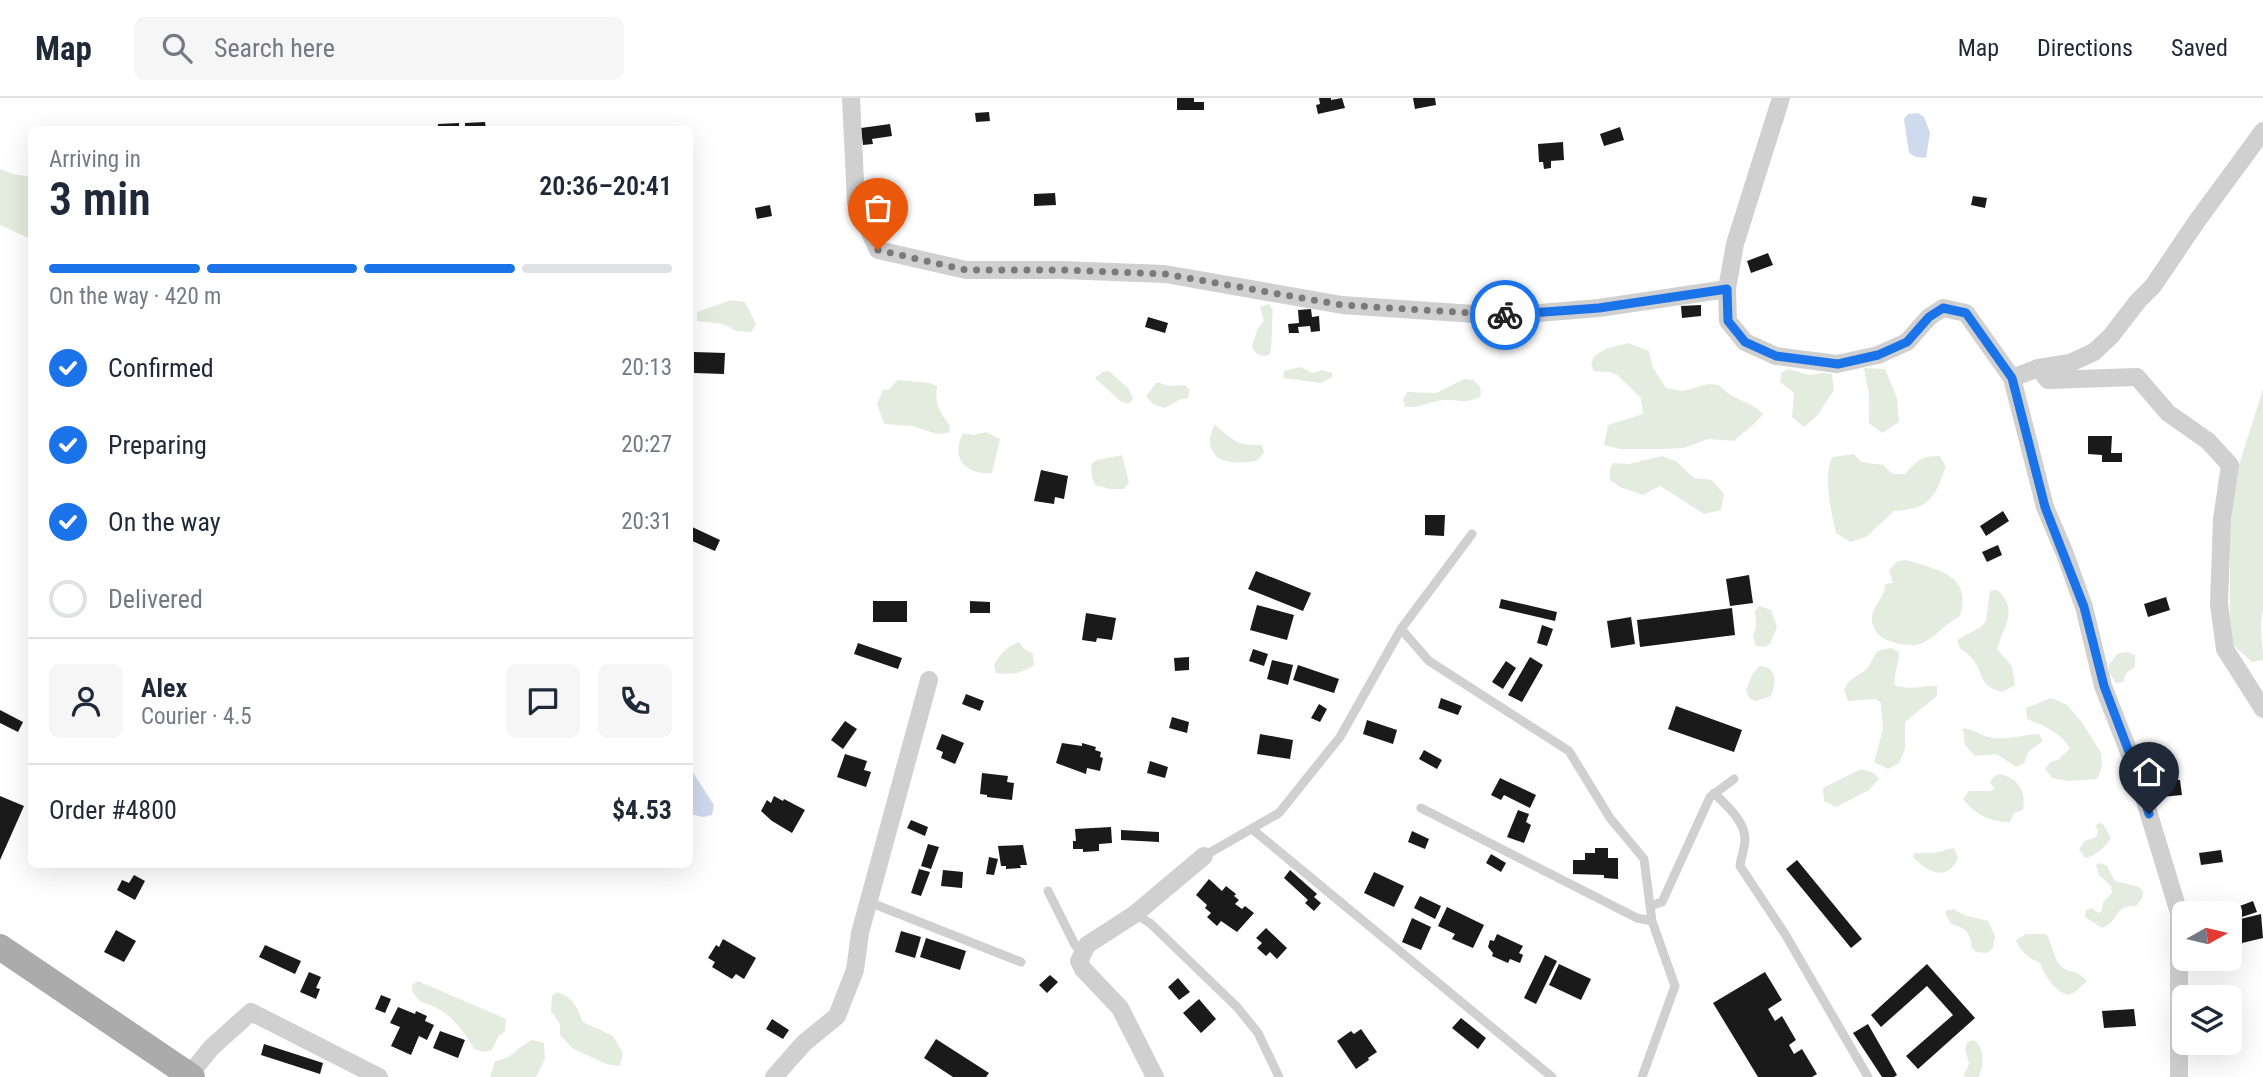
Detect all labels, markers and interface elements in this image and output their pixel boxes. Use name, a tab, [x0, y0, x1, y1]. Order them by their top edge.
search box	[134, 17, 624, 80]
text: Map	[35, 29, 92, 68]
icon: search	[158, 29, 196, 67]
text: Search here	[214, 33, 335, 63]
text: Map	[1958, 34, 1999, 62]
text: Directions	[2037, 34, 2133, 62]
text: Saved	[2171, 34, 2228, 62]
text: Arriving in	[49, 146, 141, 173]
text: 20:36–20:41	[539, 171, 672, 201]
text: 3 min	[49, 172, 151, 226]
pin	[848, 178, 908, 250]
icon: bag	[859, 189, 897, 227]
courier	[1470, 280, 1540, 350]
text: On the way · 420 m	[49, 283, 221, 310]
icon: bike	[1486, 296, 1524, 334]
icon: check	[49, 349, 87, 387]
text: Confirmed	[108, 353, 214, 383]
text: 20:13	[621, 354, 672, 381]
icon: check	[49, 426, 87, 464]
text: Preparing	[108, 430, 207, 460]
text: 20:27	[621, 431, 672, 458]
icon: check	[49, 503, 87, 541]
text: On the way	[108, 507, 221, 537]
text: 20:31	[621, 508, 672, 535]
text: Delivered	[108, 584, 203, 614]
button: person	[49, 664, 123, 738]
button: chat	[506, 664, 580, 738]
button: phone	[598, 664, 672, 738]
text: Alex	[141, 673, 187, 703]
text: Courier · 4.5	[141, 703, 252, 730]
pin	[2119, 742, 2179, 814]
icon: home	[2130, 753, 2168, 791]
text: Order #4800	[49, 795, 177, 825]
text: $4.53	[612, 795, 672, 825]
north arrow	[2172, 901, 2242, 971]
map controls	[2172, 901, 2242, 1055]
button: layers	[2172, 985, 2242, 1055]

